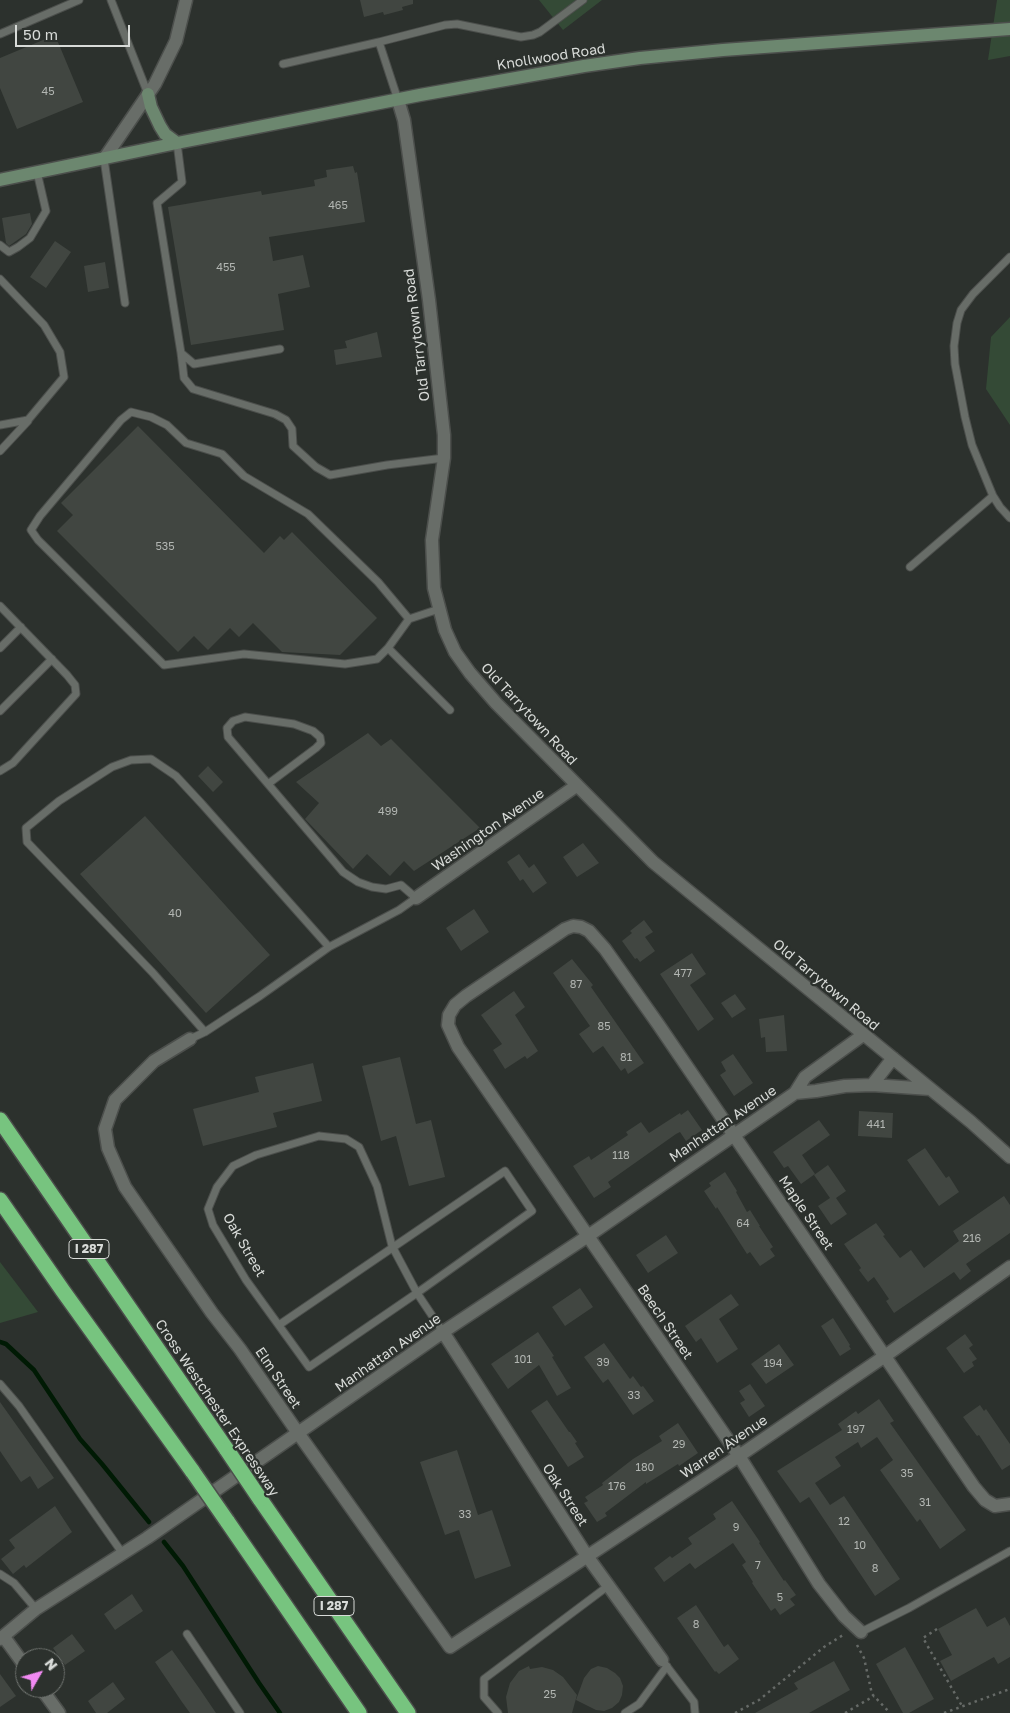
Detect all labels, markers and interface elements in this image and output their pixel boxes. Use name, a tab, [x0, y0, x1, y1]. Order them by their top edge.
scale bar	[18, 15, 132, 47]
text: 50 m	[23, 25, 58, 43]
street label: Knollwood Road	[495, 40, 607, 74]
house number: 45	[41, 85, 55, 99]
house number: 465	[328, 199, 348, 213]
house number: 455	[216, 261, 236, 275]
street label: Old Tarrytown Road	[401, 268, 433, 402]
house number: 535	[155, 540, 175, 554]
street label: Old Tarrytown Road	[477, 660, 581, 768]
street label: Washington Avenue	[429, 785, 547, 875]
house number: 499	[378, 805, 398, 819]
house number: 40	[168, 907, 182, 921]
street label: Old Tarrytown Road	[770, 936, 882, 1034]
house number: 477	[674, 967, 692, 981]
house number: 87	[570, 978, 582, 992]
house number: 85	[597, 1020, 611, 1034]
house number: 81	[620, 1051, 632, 1065]
street label: Manhattan Avenue	[666, 1082, 780, 1166]
house number: 441	[867, 1118, 885, 1132]
house number: 118	[612, 1149, 630, 1163]
street label: Maple Street	[775, 1173, 837, 1253]
street label: Oak Street	[219, 1210, 269, 1280]
house number: 64	[736, 1217, 750, 1231]
house number: 216	[963, 1232, 981, 1246]
road number: I 287	[69, 1240, 109, 1258]
street label: Beech Street	[634, 1281, 696, 1363]
street label: Manhattan Avenue	[332, 1310, 444, 1396]
street label: Cross Westchester Expressway	[151, 1316, 283, 1500]
street label: Elm Street	[251, 1344, 305, 1412]
house number: 101	[514, 1353, 532, 1367]
house number: 39	[596, 1356, 610, 1370]
house number: 194	[764, 1357, 782, 1371]
house number: 33	[628, 1389, 640, 1403]
street label: Warren Avenue	[677, 1412, 771, 1482]
house number: 197	[847, 1423, 865, 1437]
house number: 29	[672, 1438, 686, 1452]
street label: Oak Street	[539, 1461, 591, 1529]
house number: 180	[636, 1461, 654, 1475]
house number: 35	[901, 1467, 913, 1481]
house number: 176	[608, 1480, 626, 1494]
house number: 31	[919, 1496, 931, 1510]
house number: 33	[459, 1508, 471, 1522]
house number: 12	[838, 1515, 850, 1529]
house number: 9	[733, 1521, 739, 1535]
house number: 10	[854, 1539, 866, 1553]
house number: 7	[755, 1559, 761, 1573]
house number: 8	[872, 1562, 878, 1576]
house number: 5	[777, 1591, 783, 1605]
road number: I 287	[314, 1596, 354, 1615]
house number: 8	[693, 1618, 699, 1632]
north arrow	[15, 1648, 65, 1698]
text: N	[41, 1655, 61, 1673]
house number: 25	[544, 1688, 556, 1702]

